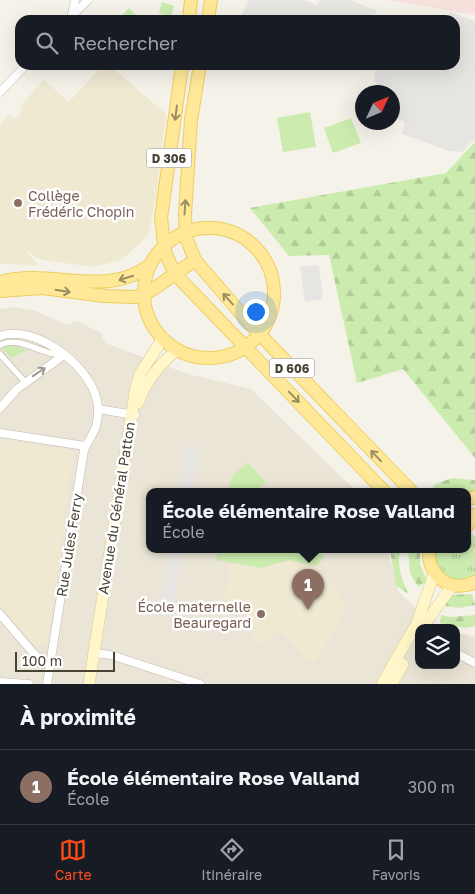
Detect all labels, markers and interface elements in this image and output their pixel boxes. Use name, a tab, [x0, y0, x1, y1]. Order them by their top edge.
search box	[15, 15, 460, 70]
icon: search	[33, 29, 61, 57]
text: Rechercher	[73, 31, 178, 54]
north arrow	[355, 85, 400, 130]
one-way arrow	[171, 105, 181, 121]
road number: D 306	[146, 148, 192, 168]
place label: Collège Frédéric Chopin	[28, 187, 134, 220]
marker: Collège Frédéric Chopin	[12, 197, 24, 209]
one-way arrow	[181, 199, 190, 215]
one-way arrow	[118, 274, 134, 284]
one-way arrow	[54, 286, 70, 296]
one-way arrow	[223, 293, 234, 306]
your location	[243, 299, 269, 325]
road number: D 606	[270, 358, 314, 378]
one-way arrow	[31, 367, 45, 377]
one-way arrow	[287, 391, 299, 403]
street label: Avenue du Général Patton	[94, 421, 138, 595]
one-way arrow	[370, 449, 382, 462]
popup	[146, 488, 471, 553]
street label: Rue Jules Ferry	[52, 492, 86, 598]
text: École élémentaire Rose Valland	[162, 499, 455, 522]
text: École	[162, 522, 204, 542]
pin: 1	[292, 569, 324, 610]
place label: École maternelle Beauregard	[138, 598, 251, 631]
marker: École maternelle Beauregard	[255, 608, 267, 620]
map controls	[415, 624, 460, 669]
button: layers	[415, 624, 460, 669]
scale bar	[15, 649, 115, 672]
text: 100 m	[22, 652, 62, 669]
text: À proximité	[20, 704, 136, 730]
text: École élémentaire Rose Valland	[67, 766, 359, 789]
text: 1	[32, 777, 40, 797]
text: 300 m	[408, 777, 455, 797]
text: École	[67, 789, 109, 809]
tab: Carte	[55, 836, 92, 883]
tab: Itinéraire	[201, 836, 262, 883]
tab: Favoris	[372, 836, 420, 883]

